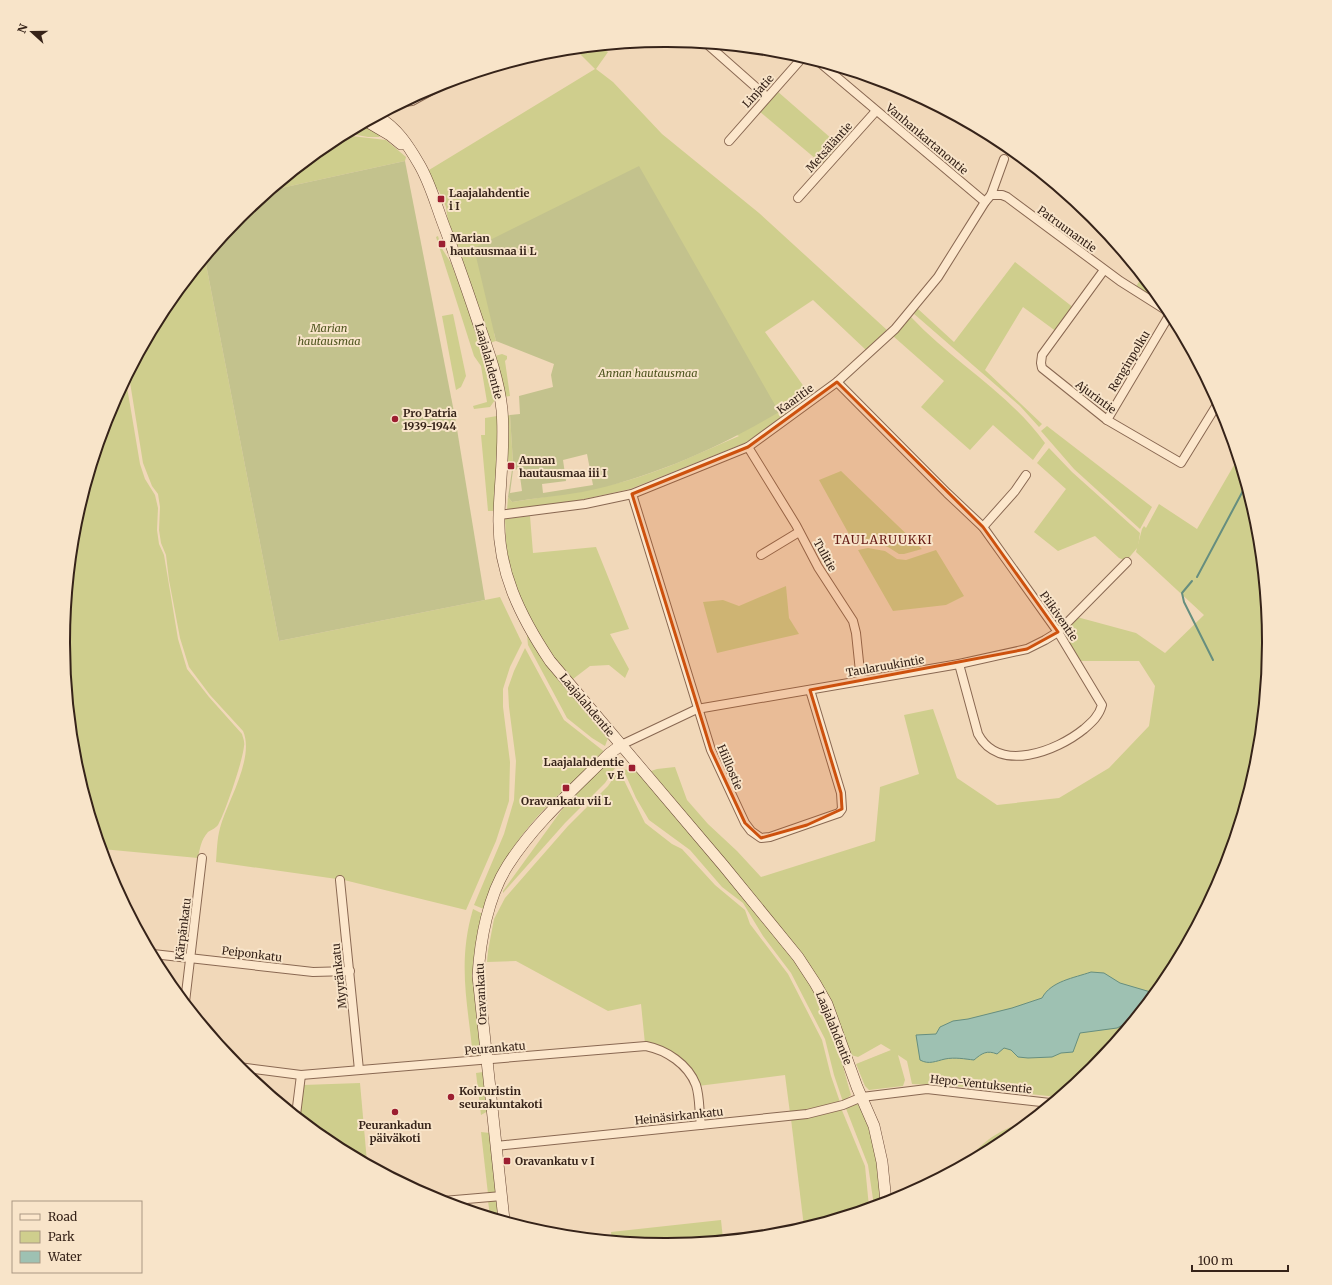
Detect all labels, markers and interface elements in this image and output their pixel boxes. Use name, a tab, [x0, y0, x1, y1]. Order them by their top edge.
north arrow	[12, 12, 52, 52]
text: N	[15, 22, 31, 35]
street label: Linjatie	[739, 71, 777, 111]
street label: Vanhankartanontie	[882, 100, 971, 178]
street label: Metsäläntie	[803, 119, 855, 175]
place label: Laajalahdentie i I	[449, 186, 529, 213]
marker: Laajalahdentie i I	[436, 194, 446, 204]
street label: Patruunantie	[1035, 203, 1099, 255]
place label: Marian hautausmaa ii L	[450, 231, 536, 258]
marker: Marian hautausmaa ii L	[437, 239, 447, 249]
park label: Marian hautausmaa	[297, 321, 361, 348]
street label: Laajalahdentie	[472, 322, 506, 401]
street label: Renginpolku	[1105, 328, 1153, 394]
park label: Annan hautausmaa	[597, 366, 698, 380]
street label: Ajurintie	[1072, 377, 1119, 417]
street label: Kaaritie	[774, 381, 816, 417]
place label: Pro Patria 1939-1944	[403, 406, 457, 433]
marker: Pro Patria 1939-1944	[390, 414, 400, 424]
place label: Annan hautausmaa iii I	[518, 453, 607, 480]
marker: Annan hautausmaa iii I	[506, 461, 516, 471]
district label: TAULARUUKKI	[833, 532, 933, 547]
street label: Tulitie	[810, 536, 840, 574]
street label: Piikiventie	[1037, 589, 1081, 644]
street label: Taularuukintie	[845, 652, 926, 680]
street label: Laajalahdentie	[557, 671, 618, 740]
street label: Hiillostie	[714, 742, 746, 792]
place label: Laajalahdentie v E	[544, 755, 625, 782]
marker: Laajalahdentie v E	[627, 763, 637, 773]
marker: Oravankatu vii L	[561, 783, 571, 793]
place label: Oravankatu vii L	[521, 794, 611, 808]
street label: Kärpänkatu	[172, 897, 194, 961]
street label: Peiponkatu	[221, 943, 283, 965]
street label: Myyränkatu	[329, 943, 349, 1009]
street label: Oravankatu	[472, 963, 490, 1025]
street label: Laajalahdentie	[813, 989, 855, 1067]
street label: Peurankatu	[464, 1038, 526, 1058]
street label: Hepo-Ventuksentie	[929, 1072, 1033, 1096]
place label: Koivuristin seurakuntakoti	[459, 1084, 543, 1111]
marker: Koivuristin seurakuntakoti	[446, 1092, 456, 1102]
street label: Heinäsirkankatu	[634, 1104, 724, 1128]
marker: Peurankadun päiväkoti	[390, 1107, 400, 1117]
place label: Peurankadun päiväkoti	[358, 1118, 432, 1145]
place label: Oravankatu v I	[515, 1154, 595, 1168]
marker: Oravankatu v I	[502, 1156, 512, 1166]
legend	[12, 1201, 142, 1273]
text: Road	[48, 1209, 77, 1224]
text: Park	[48, 1229, 75, 1244]
scale bar	[1192, 1247, 1288, 1273]
text: Water	[47, 1249, 83, 1264]
text: 100 m	[1198, 1253, 1233, 1268]

